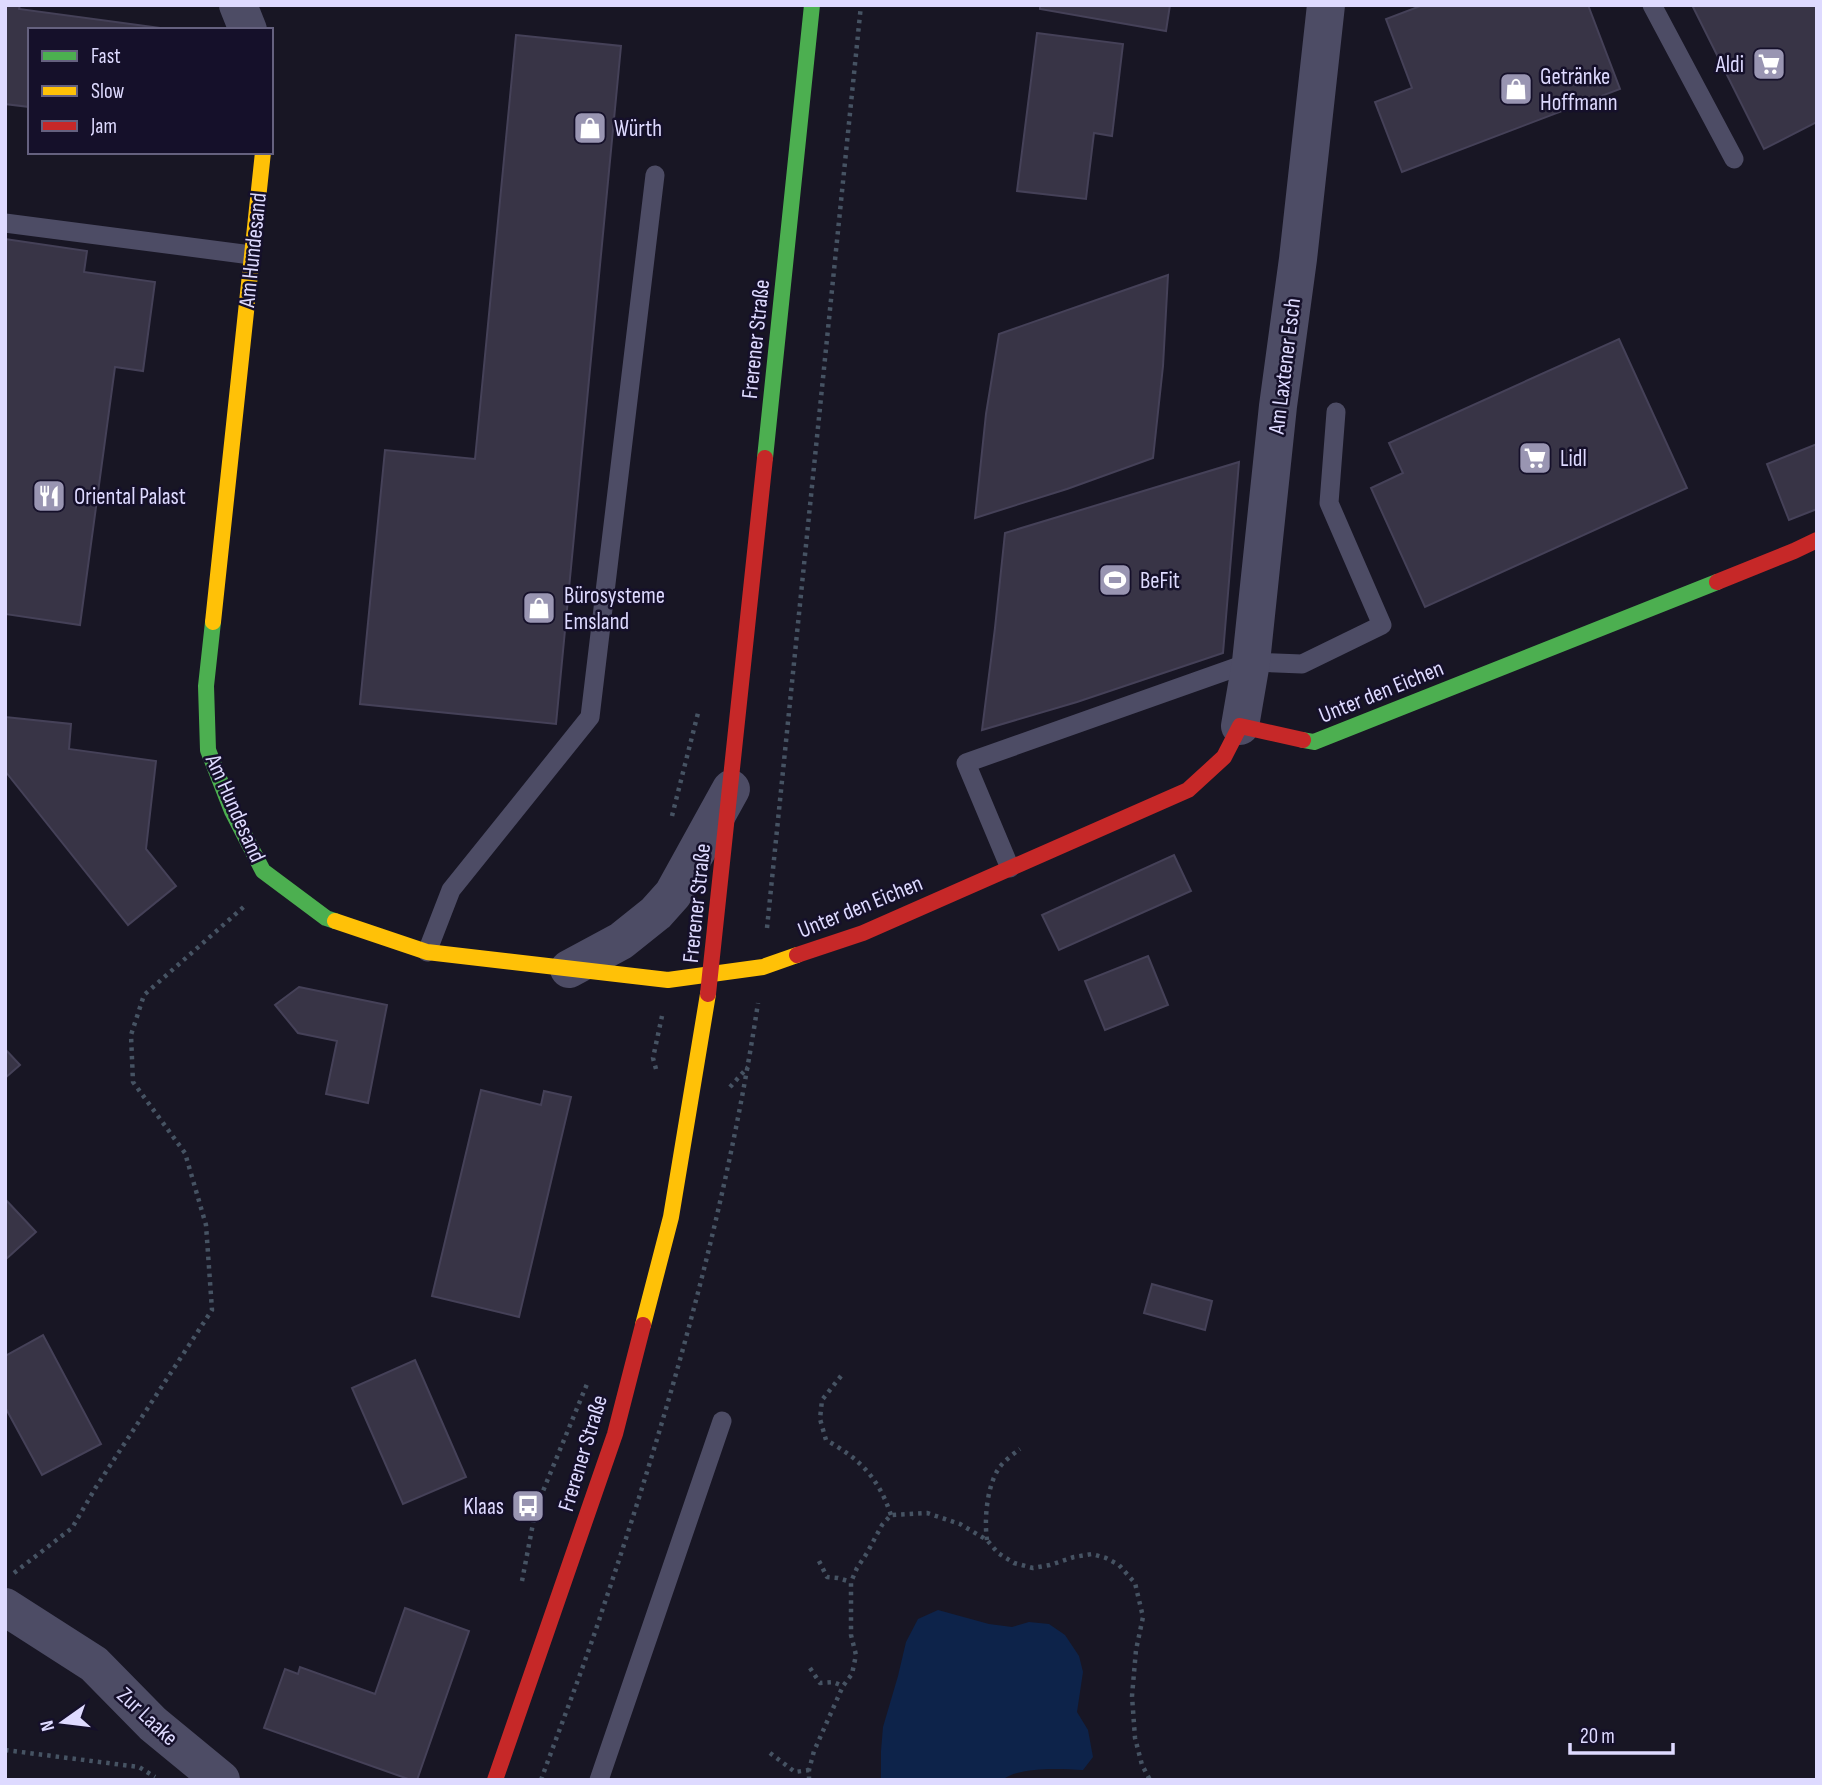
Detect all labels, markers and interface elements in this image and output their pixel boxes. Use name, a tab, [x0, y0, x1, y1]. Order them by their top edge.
legend	[28, 28, 273, 154]
text: Fast	[91, 44, 121, 69]
supermarket icon: Aldi	[1750, 45, 1788, 83]
place label: Aldi	[1715, 51, 1744, 79]
place label: Getränke Hoffmann	[1540, 63, 1618, 117]
shop icon: Getränke Hoffmann	[1497, 70, 1535, 108]
text: Slow	[91, 79, 125, 104]
shop icon: Würth	[571, 109, 609, 147]
text: Jam	[90, 114, 117, 139]
place label: Würth	[614, 115, 662, 143]
street label: Am Hundesand	[233, 191, 273, 310]
street label: Frerener Straße	[736, 278, 776, 400]
street label: Am Laxtener Esch	[1263, 297, 1307, 437]
supermarket icon: Lidl	[1516, 439, 1554, 477]
place label: Lidl	[1560, 445, 1587, 473]
restaurant icon: Oriental Palast	[30, 477, 68, 515]
place label: Oriental Palast	[74, 483, 186, 511]
sports icon: BeFit	[1096, 561, 1134, 599]
place label: BeFit	[1140, 567, 1180, 595]
place label: Bürosysteme Emsland	[564, 582, 665, 636]
shop icon: Bürosysteme Emsland	[520, 589, 558, 627]
street label: Unter den Eichen	[1315, 654, 1448, 730]
street label: Am Hundesand	[198, 749, 271, 867]
street label: Frerener Straße	[677, 842, 717, 964]
street label: Unter den Eichen	[794, 869, 927, 945]
street label: Frerener Straße	[552, 1392, 614, 1515]
bus stop icon: Klaas	[509, 1487, 547, 1525]
place label: Klaas	[463, 1493, 504, 1521]
street label: Zur Laake	[111, 1682, 184, 1752]
north arrow	[28, 1687, 98, 1757]
scale bar	[1570, 1712, 1673, 1756]
text: N	[36, 1718, 60, 1733]
text: 20 m	[1580, 1724, 1615, 1749]

